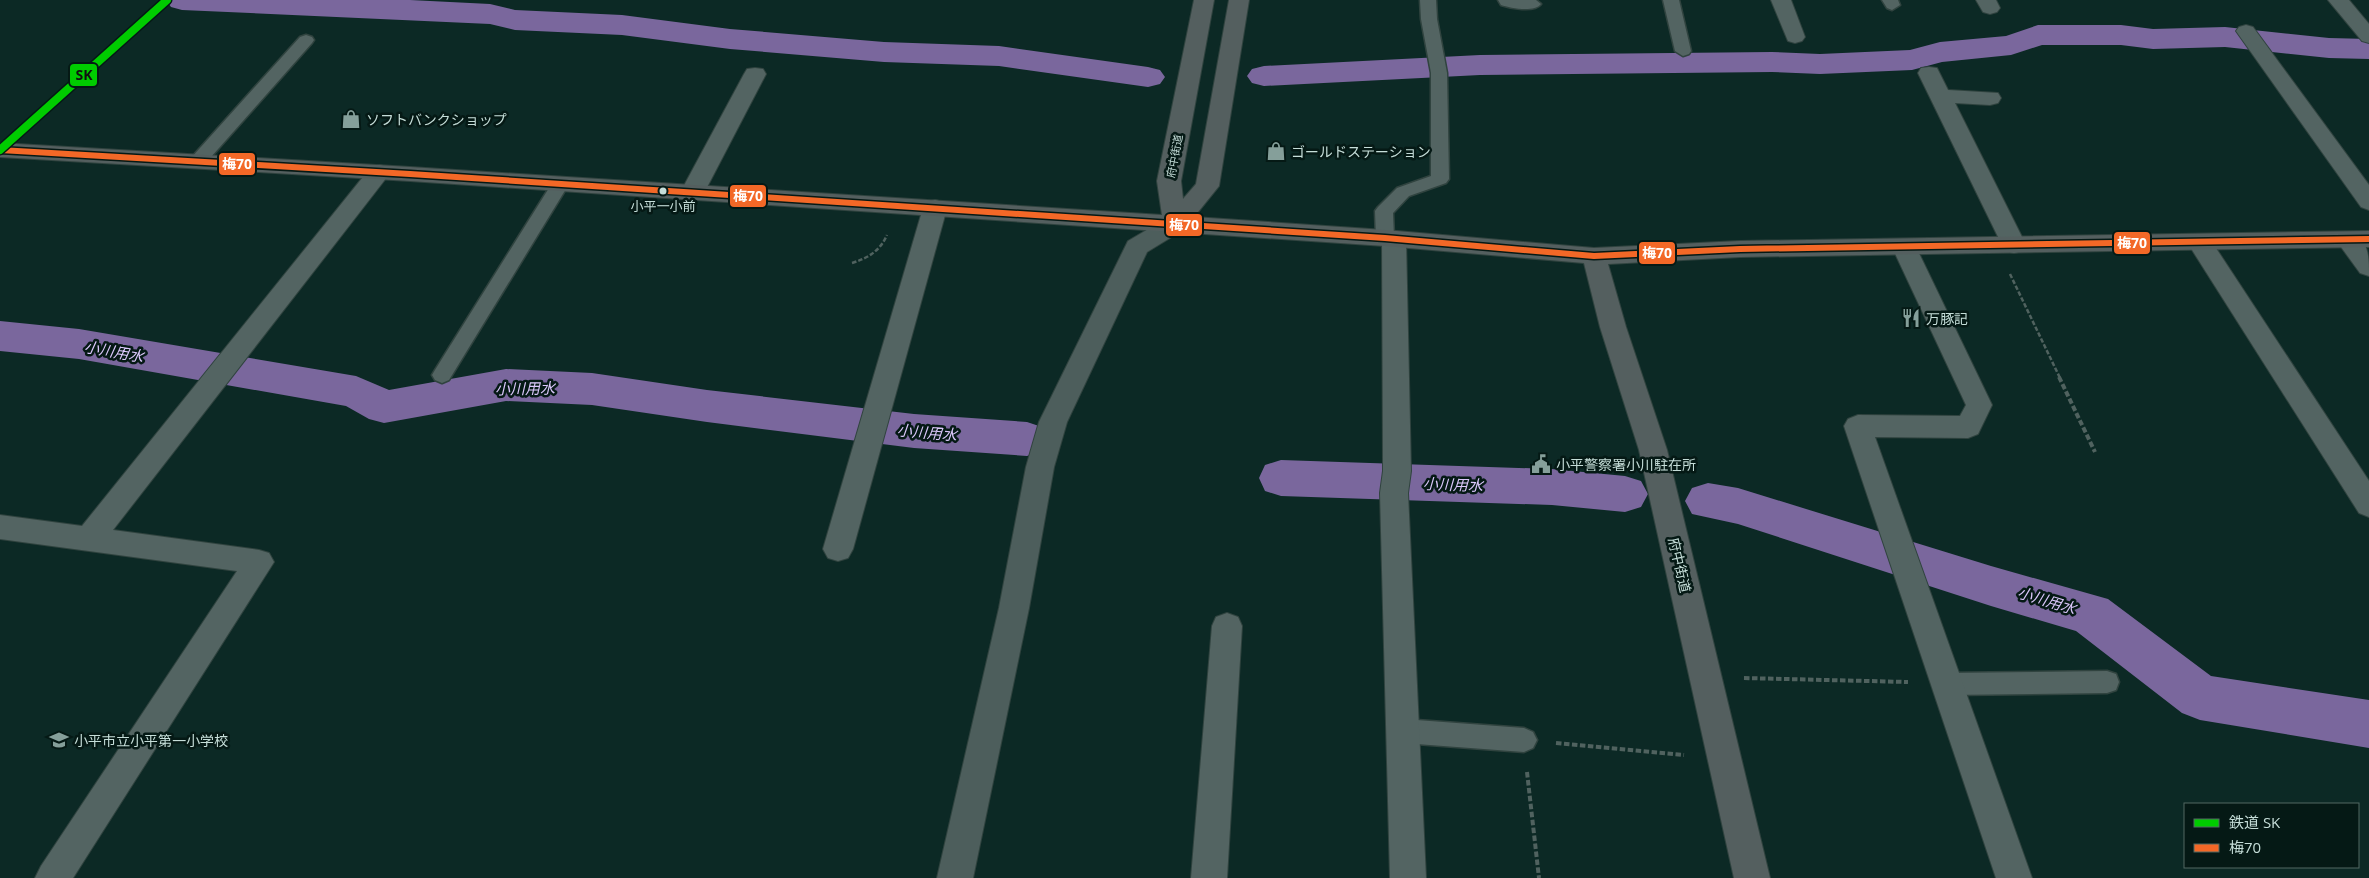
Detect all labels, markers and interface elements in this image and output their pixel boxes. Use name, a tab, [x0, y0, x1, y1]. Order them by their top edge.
line badge: SK	[69, 63, 98, 87]
text: SK	[75, 65, 93, 84]
shop icon: ソフトバンクショップ	[340, 108, 362, 130]
place label: ソフトバンクショップ	[366, 110, 507, 129]
street label: 府中街道	[1162, 133, 1186, 179]
shop icon: ゴールドステーション	[1265, 140, 1287, 162]
place label: ゴールドステーション	[1291, 142, 1431, 161]
line badge: 梅70	[218, 152, 256, 176]
text: 梅70	[222, 154, 252, 173]
line badge: 梅70	[729, 184, 767, 208]
marker: 小平一小前	[658, 186, 668, 196]
text: 梅70	[733, 186, 763, 205]
place label: 小平一小前	[630, 197, 696, 215]
line badge: 梅70	[1165, 213, 1203, 237]
text: 梅70	[1169, 215, 1199, 234]
line badge: 梅70	[2113, 231, 2151, 255]
text: 梅70	[2117, 233, 2147, 252]
line badge: 梅70	[1638, 241, 1676, 265]
text: 梅70	[1642, 243, 1672, 262]
restaurant icon: 万豚記	[1900, 307, 1922, 329]
place label: 万豚記	[1926, 309, 1968, 328]
water label: 小川用水	[83, 336, 147, 366]
water label: 小川用水	[495, 377, 557, 399]
water label: 小川用水	[896, 419, 960, 445]
public building icon: 小平警察署小川駐在所	[1530, 453, 1552, 475]
place label: 小平警察署小川駐在所	[1556, 455, 1696, 474]
water label: 小川用水	[1423, 473, 1485, 495]
street label: 府中街道	[1664, 536, 1696, 594]
water label: 小川用水	[2015, 582, 2081, 619]
school or university icon: 小平市立小平第一小学校	[48, 729, 70, 751]
place label: 小平市立小平第一小学校	[74, 731, 228, 750]
legend	[2184, 803, 2359, 868]
text: 鉄道 SK	[2229, 812, 2281, 832]
text: 梅70	[2229, 837, 2261, 857]

